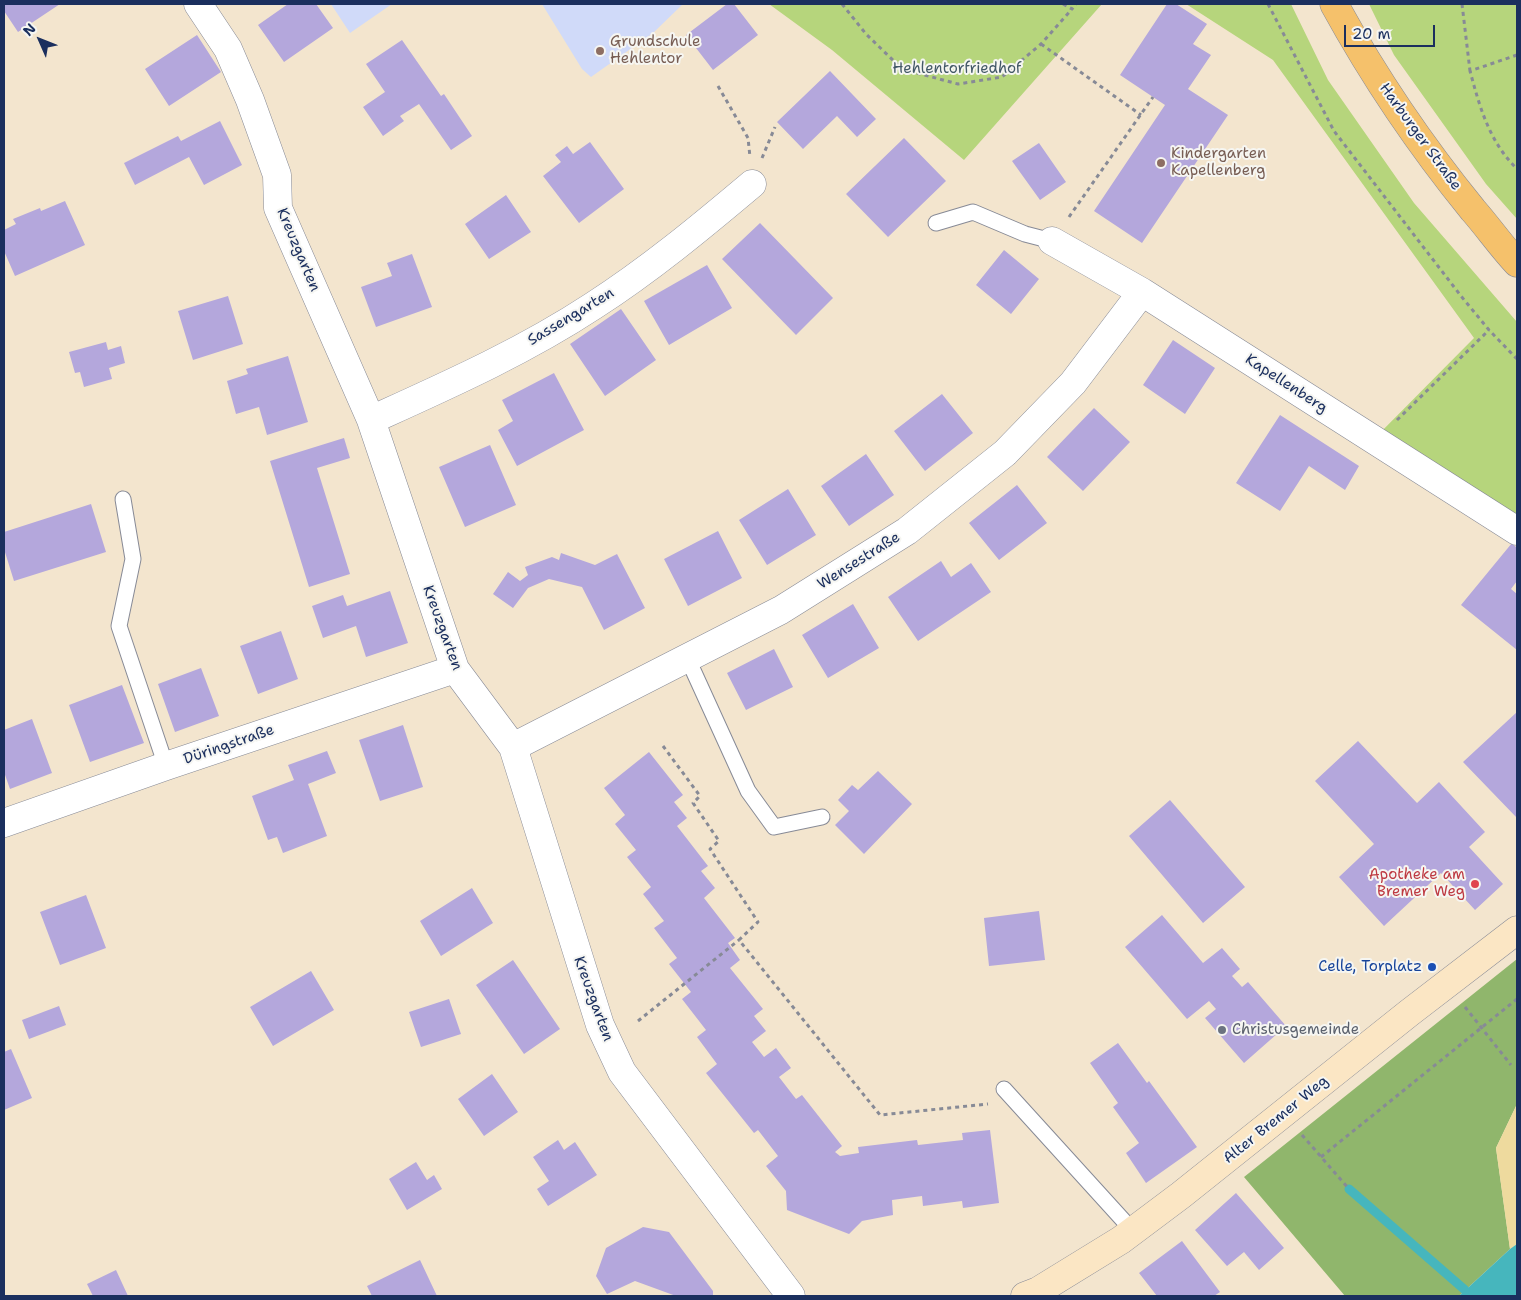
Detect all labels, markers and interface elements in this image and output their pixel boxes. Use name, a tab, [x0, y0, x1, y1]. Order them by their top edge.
north arrow	[15, 15, 65, 65]
scale bar	[1346, 15, 1437, 47]
text: N	[19, 19, 40, 40]
text: 20 m	[1352, 24, 1391, 44]
place label: Grundschule Hehlentor	[610, 33, 700, 68]
marker: Grundschule Hehlentor	[594, 45, 606, 57]
park label: Hehlentorfriedhof	[892, 60, 1022, 78]
street label: Harburger Straße	[1375, 80, 1465, 194]
place label: Kindergarten Kapellenberg	[1171, 145, 1266, 180]
marker: Kindergarten Kapellenberg	[1155, 157, 1167, 169]
street label: Kreuzgarten	[272, 205, 324, 295]
street label: Sassengarten	[524, 284, 618, 350]
street label: Kapellenberg	[1242, 351, 1330, 417]
street label: Wensestraße	[814, 528, 904, 594]
street label: Kreuzgarten	[418, 583, 466, 673]
street label: Düringstraße	[181, 721, 277, 769]
place label: Apotheke am Bremer Weg	[1369, 866, 1465, 901]
marker: Apotheke am Bremer Weg	[1469, 878, 1481, 890]
street label: Kreuzgarten	[569, 954, 617, 1044]
place label: Celle, Torplatz	[1318, 958, 1422, 976]
marker: Celle, Torplatz	[1426, 961, 1438, 973]
place label: Christusgemeinde	[1232, 1021, 1359, 1039]
marker: Christusgemeinde	[1216, 1024, 1228, 1036]
street label: Alter Bremer Weg	[1220, 1072, 1332, 1168]

